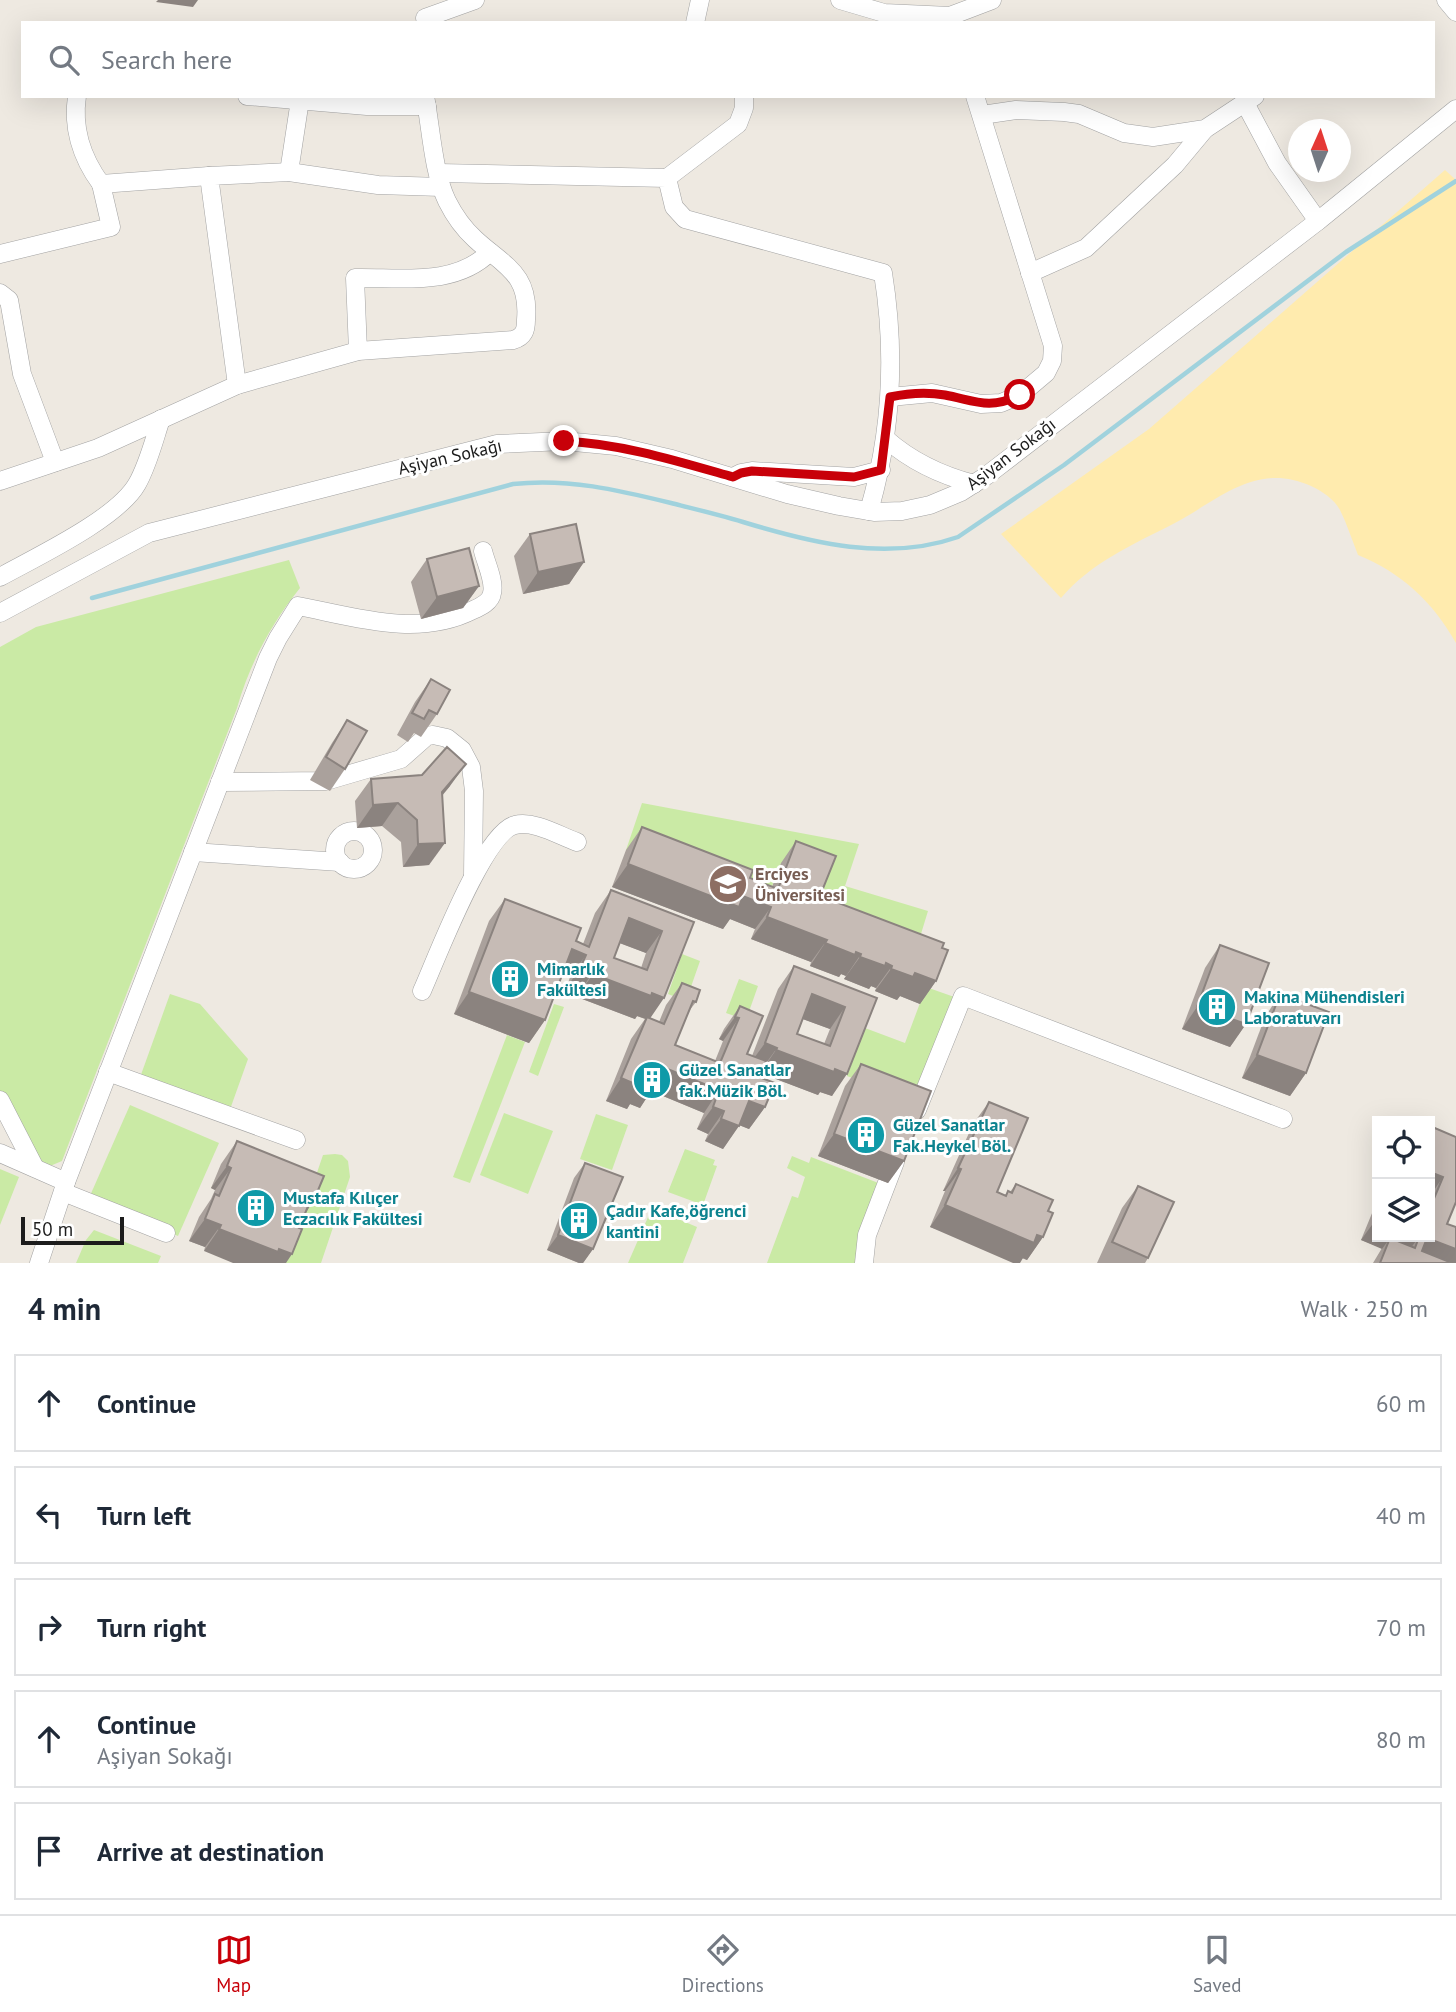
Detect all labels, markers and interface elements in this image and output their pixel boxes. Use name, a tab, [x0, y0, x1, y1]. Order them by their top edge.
search box	[21, 21, 1435, 98]
icon: search	[45, 41, 83, 79]
text: Search here	[101, 43, 232, 76]
north arrow	[1288, 119, 1351, 182]
route start	[1004, 379, 1035, 410]
street label: Aşiyan Sokağı	[961, 412, 1060, 495]
route end	[548, 425, 579, 456]
street label: Aşiyan Sokağı	[396, 433, 504, 480]
place label: Erciyes Üniversitesi	[755, 862, 845, 906]
school or university icon: Erciyes Üniversitesi	[707, 863, 749, 905]
place label: Mimarlık Fakültesi	[537, 957, 607, 1001]
building icon: Mimarlık Fakültesi	[489, 958, 531, 1000]
place label: Makina Mühendisleri Laboratuvarı	[1244, 985, 1405, 1029]
building icon: Makina Mühendisleri Laboratuvarı	[1196, 986, 1238, 1028]
place label: Güzel Sanatlar fak.Müzik Böl.	[679, 1058, 791, 1102]
building icon: Güzel Sanatlar fak.Müzik Böl.	[631, 1059, 673, 1101]
place label: Güzel Sanatlar Fak.Heykel Böl.	[893, 1113, 1011, 1157]
building icon: Güzel Sanatlar Fak.Heykel Böl.	[845, 1114, 887, 1156]
map controls	[1372, 1116, 1435, 1242]
button: locate	[1372, 1116, 1435, 1179]
button: layers	[1372, 1179, 1435, 1242]
place label: Mustafa Kılıçer Eczacılık Fakültesi	[283, 1186, 423, 1230]
building icon: Mustafa Kılıçer Eczacılık Fakültesi	[235, 1187, 277, 1229]
place label: Çadır Kafe,öğrenci kantini	[606, 1199, 747, 1243]
building icon: Çadır Kafe,öğrenci kantini	[558, 1200, 600, 1242]
scale bar	[21, 1214, 124, 1246]
text: 50 m	[32, 1217, 73, 1241]
text: 4 min	[28, 1289, 101, 1328]
text: Walk · 250 m	[1301, 1294, 1428, 1323]
icon: ahead	[30, 1384, 68, 1422]
text: Continue	[97, 1387, 196, 1420]
text: 60 m	[1376, 1389, 1426, 1418]
icon: left	[30, 1496, 68, 1534]
text: Turn left	[97, 1499, 191, 1532]
text: 40 m	[1376, 1501, 1426, 1530]
icon: right	[30, 1608, 68, 1646]
text: Turn right	[97, 1611, 206, 1644]
text: 70 m	[1376, 1613, 1426, 1642]
text: Continue	[97, 1708, 196, 1741]
icon: ahead	[30, 1720, 68, 1758]
text: 80 m	[1376, 1725, 1426, 1754]
text: Aşiyan Sokağı	[97, 1741, 233, 1770]
icon: arrive	[30, 1832, 68, 1870]
text: Arrive at destination	[97, 1835, 324, 1868]
tab: Map	[215, 1931, 253, 1997]
tab: Directions	[682, 1931, 764, 1997]
tab: Saved	[1193, 1931, 1241, 1997]

